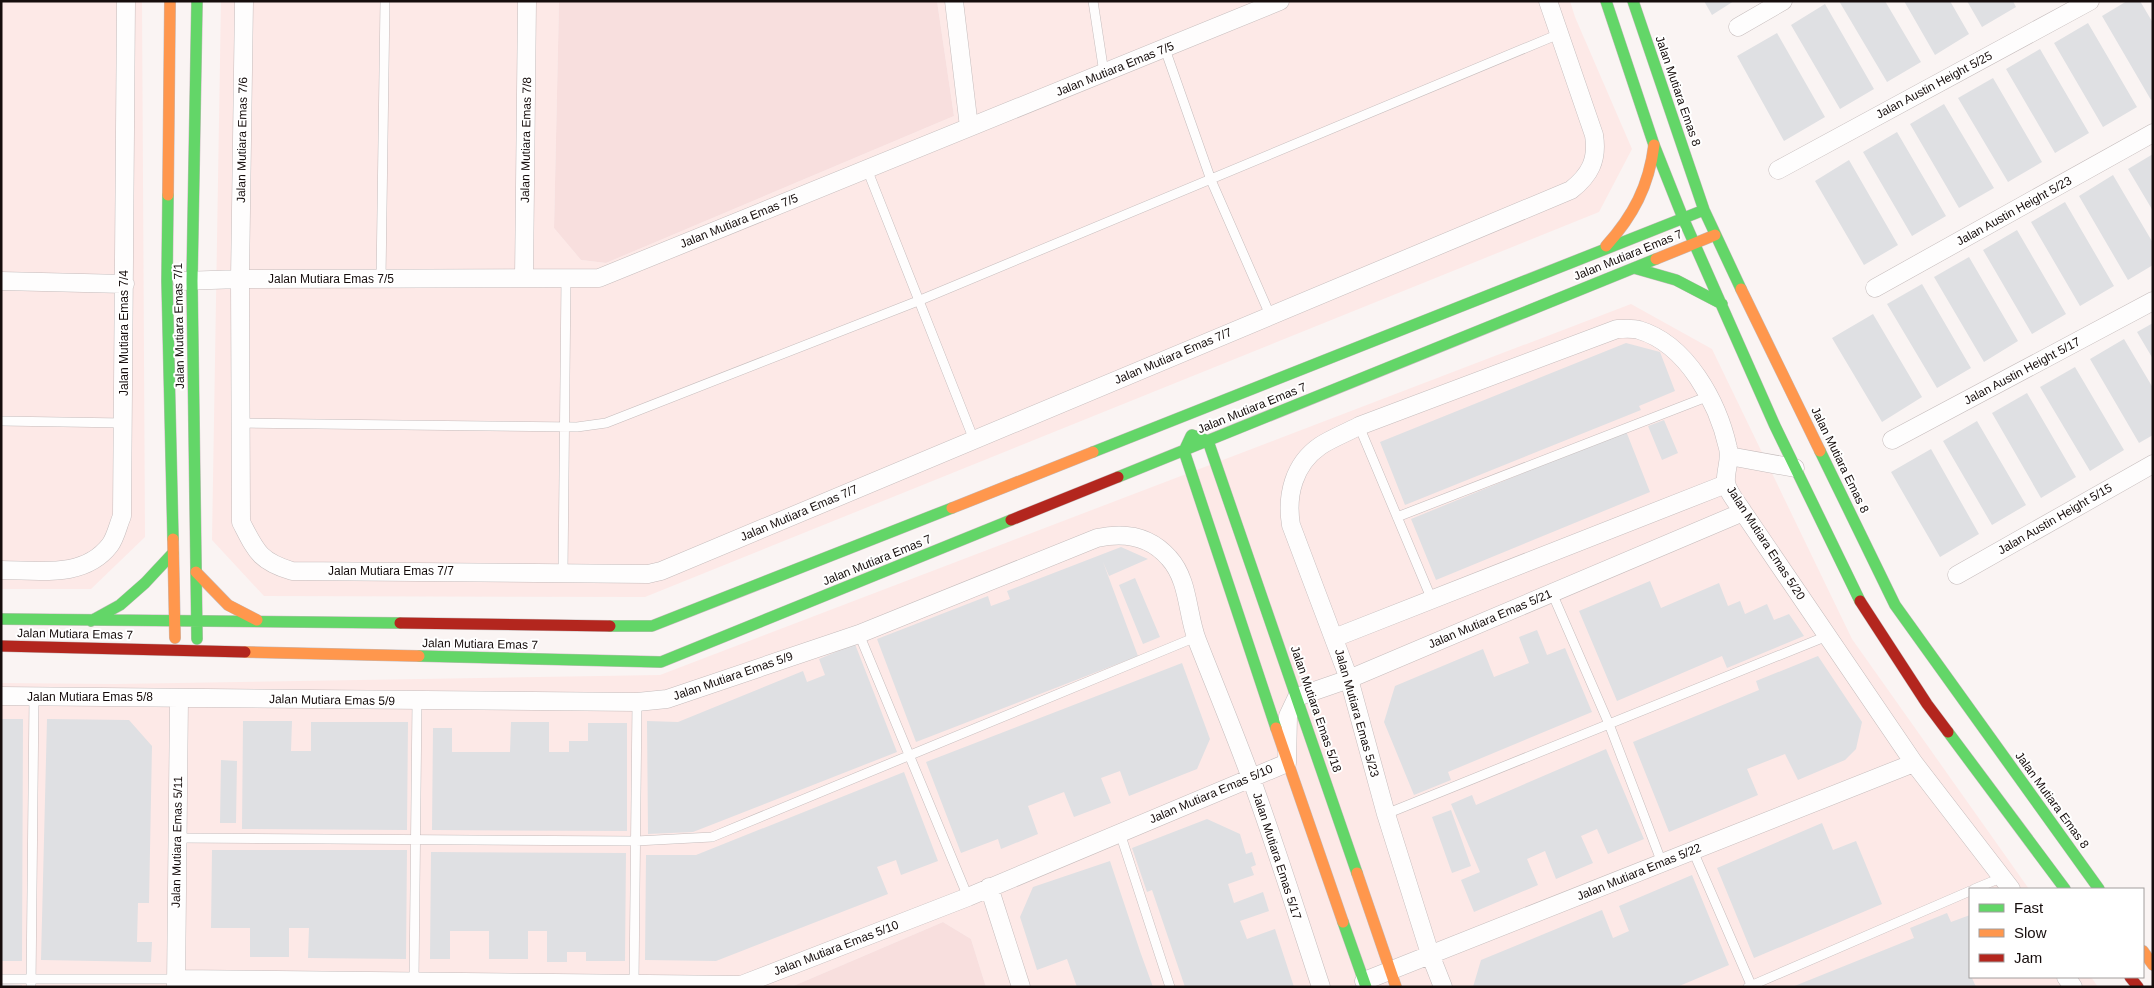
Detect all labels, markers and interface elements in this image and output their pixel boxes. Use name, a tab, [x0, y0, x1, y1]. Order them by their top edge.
street label: Jalan Mutiara Emas 8	[1652, 34, 1704, 148]
street label: Jalan Mutiara Emas 7/5	[1054, 39, 1176, 99]
street label: Jalan Austin Height 5/25	[1874, 48, 1995, 122]
street label: Jalan Mutiara Emas 7/6	[234, 77, 250, 203]
street label: Jalan Mutiara Emas 7/8	[518, 77, 534, 203]
street label: Jalan Austin Height 5/23	[1954, 173, 2074, 248]
street label: Jalan Mutiara Emas 7/5	[678, 191, 800, 251]
street label: Jalan Mutiara Emas 7	[1572, 227, 1685, 283]
street label: Jalan Mutiara Emas 7/1	[171, 263, 187, 389]
street label: Jalan Mutiara Emas 7/4	[117, 270, 131, 396]
street label: Jalan Mutiara Emas 7/5	[268, 272, 394, 286]
street label: Jalan Mutiara Emas 7/7	[1112, 325, 1234, 387]
street label: Jalan Austin Height 5/17	[1962, 334, 2083, 408]
street label: Jalan Mutiara Emas 7	[1196, 380, 1309, 436]
street label: Jalan Mutiara Emas 8	[1808, 405, 1872, 516]
street label: Jalan Austin Height 5/15	[1995, 480, 2115, 557]
street label: Jalan Mutiara Emas 7/7	[738, 482, 860, 544]
street label: Jalan Mutiara Emas 5/20	[1724, 484, 1808, 603]
street label: Jalan Mutiara Emas 7	[821, 532, 934, 588]
street label: Jalan Mutiara Emas 7/7	[328, 564, 454, 578]
street label: Jalan Mutiara Emas 5/21	[1426, 586, 1554, 651]
street label: Jalan Mutiara Emas 7	[17, 626, 133, 642]
street label: Jalan Mutiara Emas 7	[422, 636, 538, 652]
street label: Jalan Mutiara Emas 5/18	[1288, 644, 1344, 774]
street label: Jalan Mutiara Emas 5/23	[1332, 647, 1382, 779]
street label: Jalan Mutiara Emas 5/9	[671, 649, 795, 703]
street label: Jalan Mutiara Emas 5/8	[27, 690, 153, 704]
street label: Jalan Mutiara Emas 5/9	[269, 692, 395, 708]
street label: Jalan Mutiara Emas 8	[2012, 749, 2092, 851]
street label: Jalan Mutiara Emas 5/10	[1147, 761, 1275, 826]
street label: Jalan Mutiara Emas 5/11	[169, 776, 185, 908]
street label: Jalan Mutiara Emas 5/17	[1250, 791, 1304, 922]
street label: Jalan Mutiara Emas 5/22	[1575, 841, 1703, 903]
legend	[1969, 888, 2144, 978]
text: Fast	[2014, 899, 2044, 916]
street label: Jalan Mutiara Emas 5/10	[772, 918, 901, 978]
text: Slow	[2014, 924, 2047, 941]
text: Jam	[2014, 949, 2042, 966]

